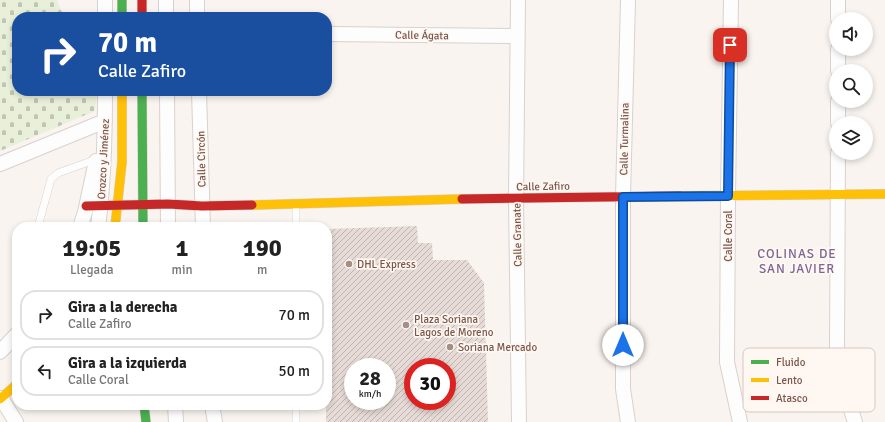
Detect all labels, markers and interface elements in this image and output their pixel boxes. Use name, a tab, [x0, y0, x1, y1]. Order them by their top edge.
map controls	[829, 12, 873, 160]
button: sound	[829, 12, 873, 56]
text: 70 m	[98, 26, 157, 60]
icon: right	[32, 28, 84, 80]
street label: Calle Ágata	[395, 28, 449, 42]
pin	[713, 28, 747, 62]
icon: arrive	[719, 34, 741, 56]
text: Calle Zafiro	[98, 60, 186, 82]
button: search	[829, 64, 873, 108]
street label: Calle Turmalina	[617, 102, 632, 176]
button: layers	[829, 116, 873, 160]
street label: Orozco y Jiménez	[95, 118, 112, 200]
street label: Calle Circón	[195, 131, 208, 187]
street label: Calle Zafiro	[516, 180, 570, 193]
street label: Calle Granate	[510, 203, 525, 267]
street label: Calle Coral	[722, 210, 735, 262]
text: 19:05	[62, 233, 121, 263]
text: 1	[176, 233, 188, 263]
text: 190	[243, 233, 282, 263]
district label: COLINAS DE SAN JAVIER	[757, 246, 837, 277]
place label: DHL Express	[357, 258, 416, 271]
marker: DHL Express	[344, 259, 354, 269]
text: Llegada	[70, 262, 114, 278]
text: min	[172, 262, 193, 278]
text: m	[257, 262, 267, 278]
text: Gira a la derecha	[68, 298, 178, 316]
icon: right	[34, 304, 56, 326]
text: 70 m	[279, 306, 310, 324]
place label: Plaza Soriana Lagos de Moreno	[414, 313, 494, 339]
text: Calle Zafiro	[68, 316, 132, 332]
marker: Plaza Soriana Lagos de Moreno	[401, 320, 411, 330]
position arrow	[602, 324, 644, 366]
place label: Soriana Mercado	[458, 341, 537, 354]
marker: Soriana Mercado	[445, 342, 455, 352]
legend	[743, 348, 875, 412]
text: Gira a la izquierda	[68, 354, 187, 372]
text: Fluido	[776, 356, 806, 369]
speed limit sign: 30	[404, 358, 456, 410]
icon: left	[34, 360, 56, 382]
text: 50 m	[279, 362, 310, 380]
text: 28	[359, 366, 381, 391]
text: Calle Coral	[68, 372, 129, 388]
text: Lento	[776, 374, 803, 387]
text: km/h	[359, 388, 381, 400]
text: Atasco	[776, 392, 808, 405]

